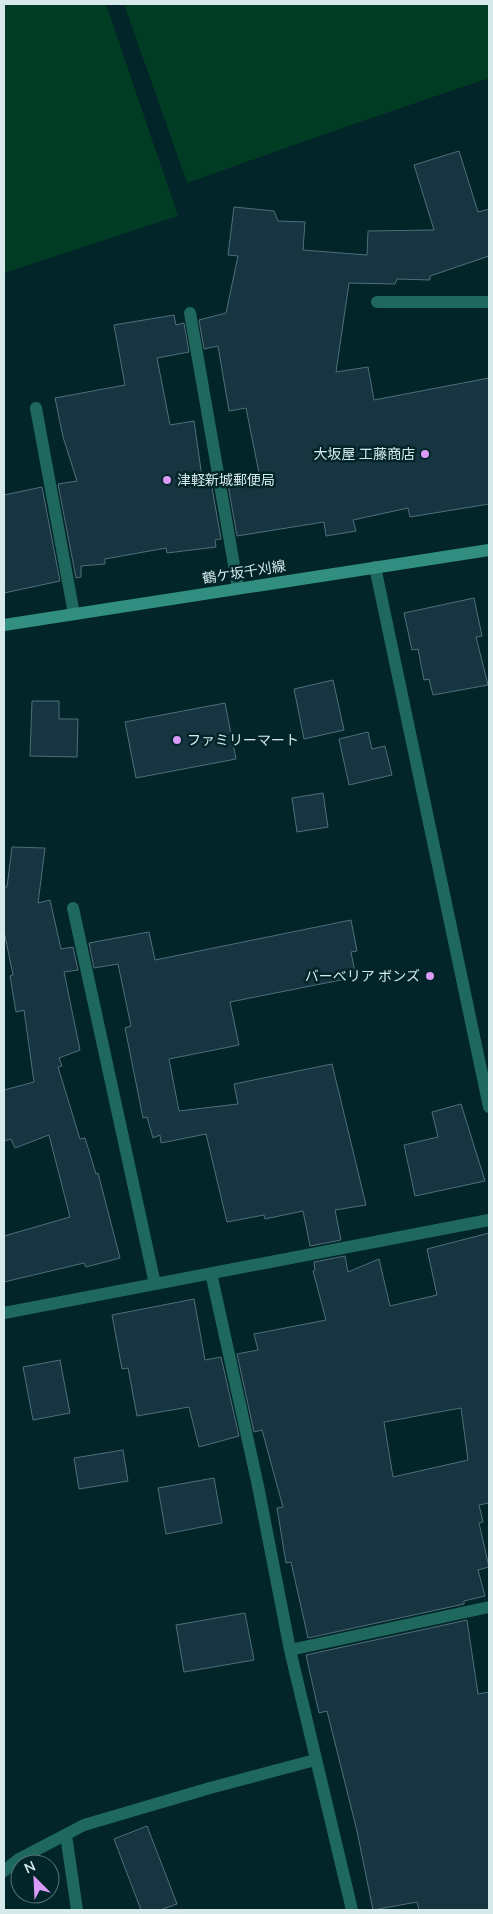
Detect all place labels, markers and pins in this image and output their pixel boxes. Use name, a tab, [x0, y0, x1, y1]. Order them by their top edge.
place label: 大坂屋 工藤商店	[313, 445, 415, 464]
marker: 大坂屋 工藤商店	[419, 448, 431, 460]
place label: 津軽新城郵便局	[177, 471, 275, 490]
marker: 津軽新城郵便局	[161, 474, 173, 486]
place label: ファミリーマート	[187, 731, 299, 750]
marker: ファミリーマート	[171, 734, 183, 746]
place label: バーべリア ボンズ	[305, 967, 420, 986]
marker: バーべリア ボンズ	[424, 970, 436, 982]

